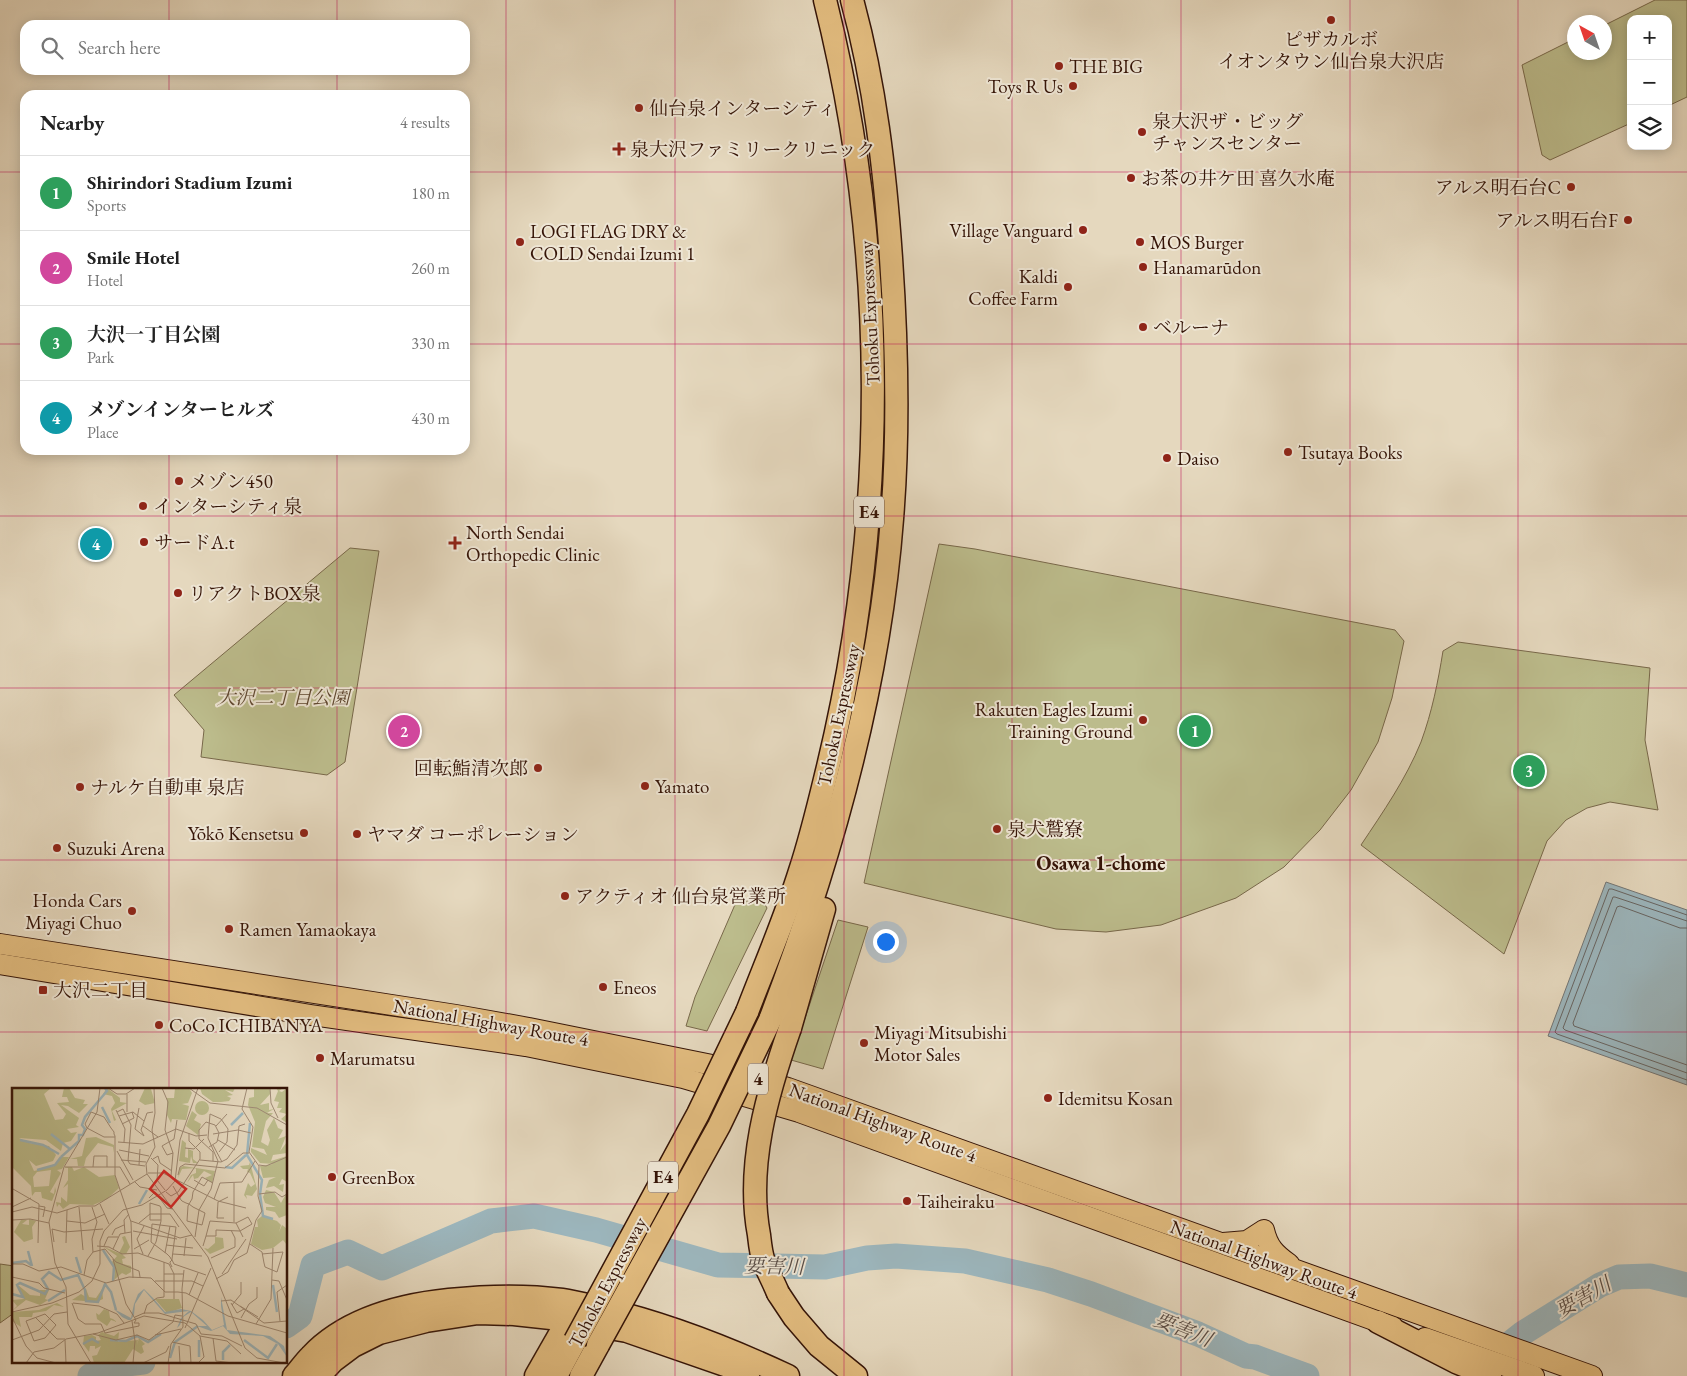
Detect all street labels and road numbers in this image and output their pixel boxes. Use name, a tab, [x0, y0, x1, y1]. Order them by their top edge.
street label: Tohoku Expressway	[853, 239, 886, 386]
road number: E4	[854, 497, 884, 528]
street label: Tohoku Expressway	[811, 641, 866, 788]
street label: National Highway Route 4	[391, 993, 591, 1052]
road number: 4	[748, 1064, 768, 1094]
street label: National Highway Route 4	[786, 1077, 981, 1168]
road number: E4	[648, 1162, 678, 1192]
street label: Tohoku Expressway	[562, 1212, 653, 1352]
street label: National Highway Route 4	[1167, 1214, 1362, 1305]

